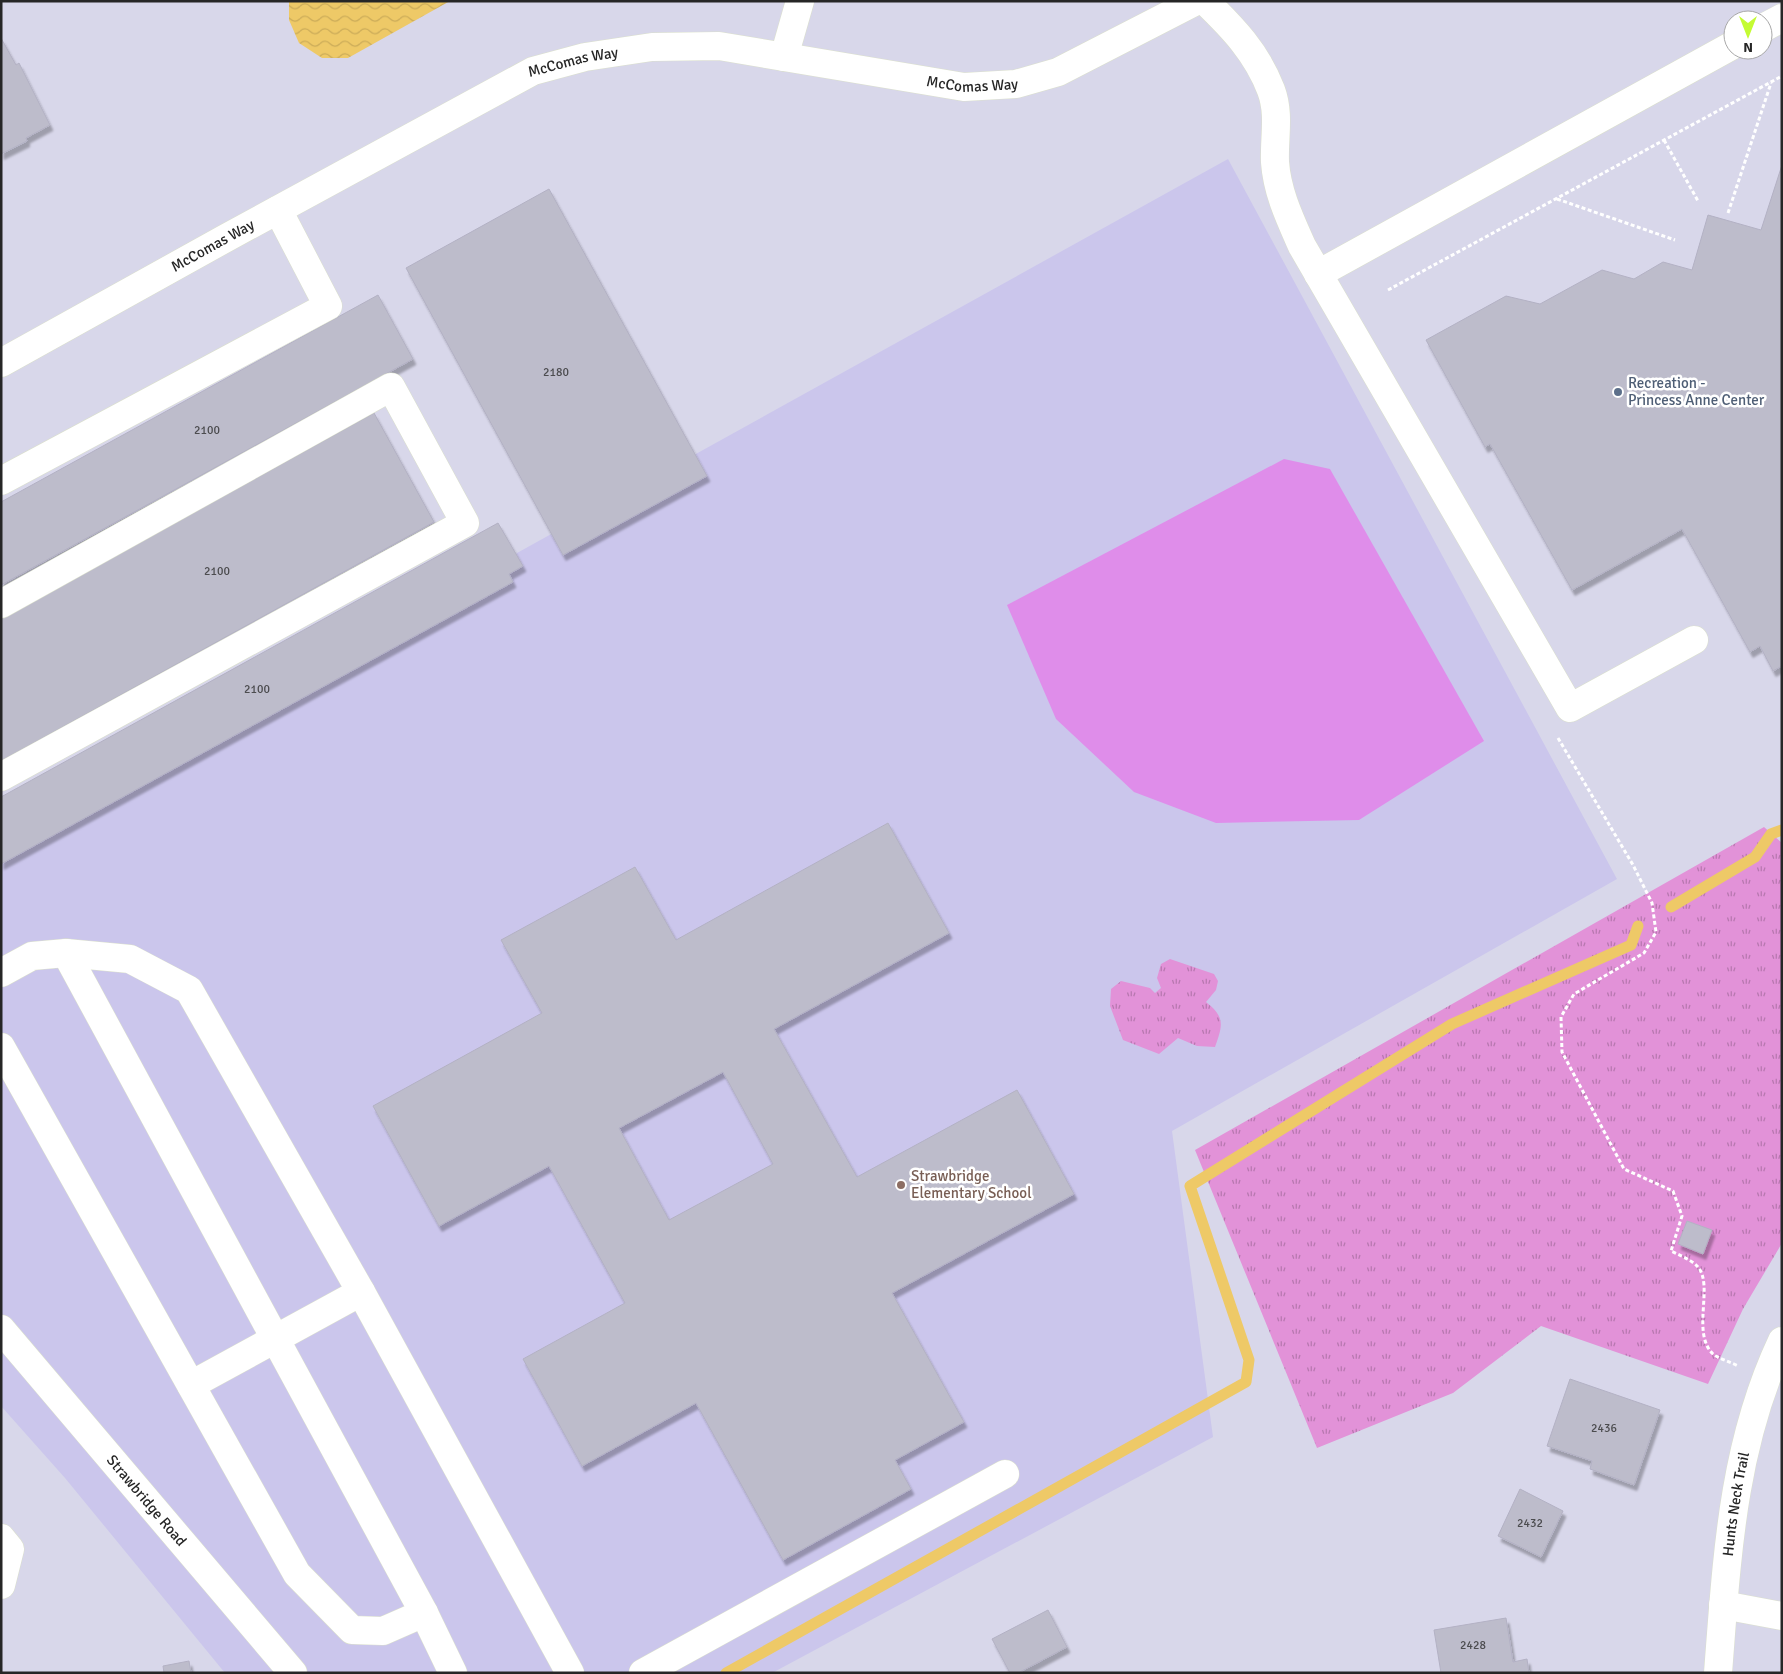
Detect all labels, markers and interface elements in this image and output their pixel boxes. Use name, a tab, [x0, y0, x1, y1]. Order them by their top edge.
north arrow	[1723, 10, 1773, 60]
text: N	[1743, 39, 1753, 56]
street label: McComas Way	[526, 43, 619, 81]
street label: McComas Way	[925, 72, 1019, 96]
street label: McComas Way	[168, 215, 257, 276]
house number: 2180	[543, 365, 569, 380]
place label: Recreation - Princess Anne Center	[1628, 374, 1765, 409]
marker: Recreation - Princess Anne Center	[1612, 386, 1624, 398]
house number: 2100	[194, 423, 220, 438]
house number: 2100	[204, 564, 230, 579]
house number: 2100	[244, 682, 270, 697]
place label: Strawbridge Elementary School	[911, 1167, 1032, 1202]
marker: Strawbridge Elementary School	[895, 1179, 907, 1191]
house number: 2436	[1591, 1421, 1617, 1436]
street label: Hunts Neck Trail	[1719, 1450, 1753, 1557]
street label: Strawbridge Road	[103, 1451, 190, 1550]
house number: 2432	[1517, 1516, 1543, 1531]
house number: 2428	[1460, 1638, 1486, 1653]

